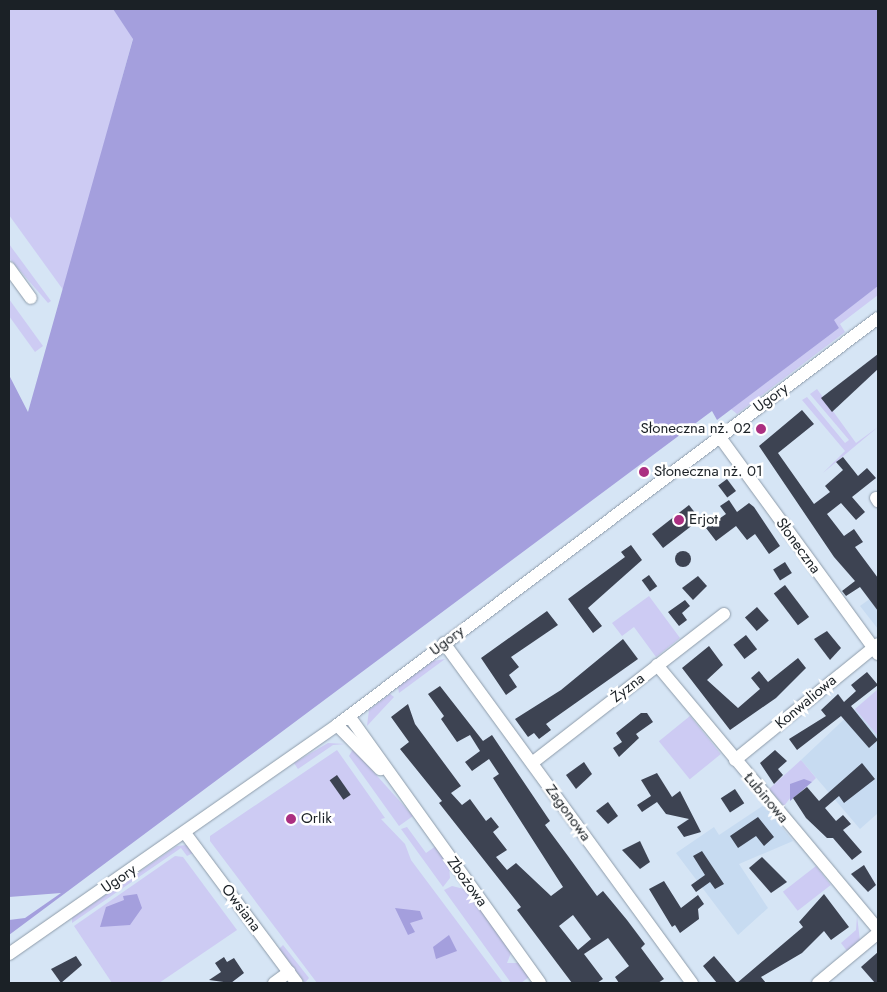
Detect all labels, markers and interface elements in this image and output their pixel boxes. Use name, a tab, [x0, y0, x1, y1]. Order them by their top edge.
street label: Ugory	[750, 379, 792, 417]
place label: Słoneczna nż. 02	[641, 420, 751, 438]
marker: Słoneczna nż. 02	[755, 423, 767, 435]
place label: Słoneczna nż. 01	[654, 463, 763, 481]
marker: Słoneczna nż. 01	[638, 466, 650, 478]
place label: Erjot	[689, 511, 718, 529]
marker: Erjot	[673, 514, 685, 526]
street label: Słoneczna	[772, 515, 824, 577]
street label: Ugory	[426, 622, 468, 660]
street label: Żyzna	[608, 669, 648, 707]
street label: Konwaliowa	[772, 671, 840, 733]
street label: Łubinowa	[740, 769, 792, 827]
street label: Zagonowa	[542, 781, 594, 845]
place label: Orlik	[301, 810, 332, 828]
marker: Orlik	[285, 813, 297, 825]
street label: Zbożowa	[443, 854, 491, 910]
street label: Ugory	[98, 861, 140, 897]
street label: Owsiana	[217, 881, 265, 935]

